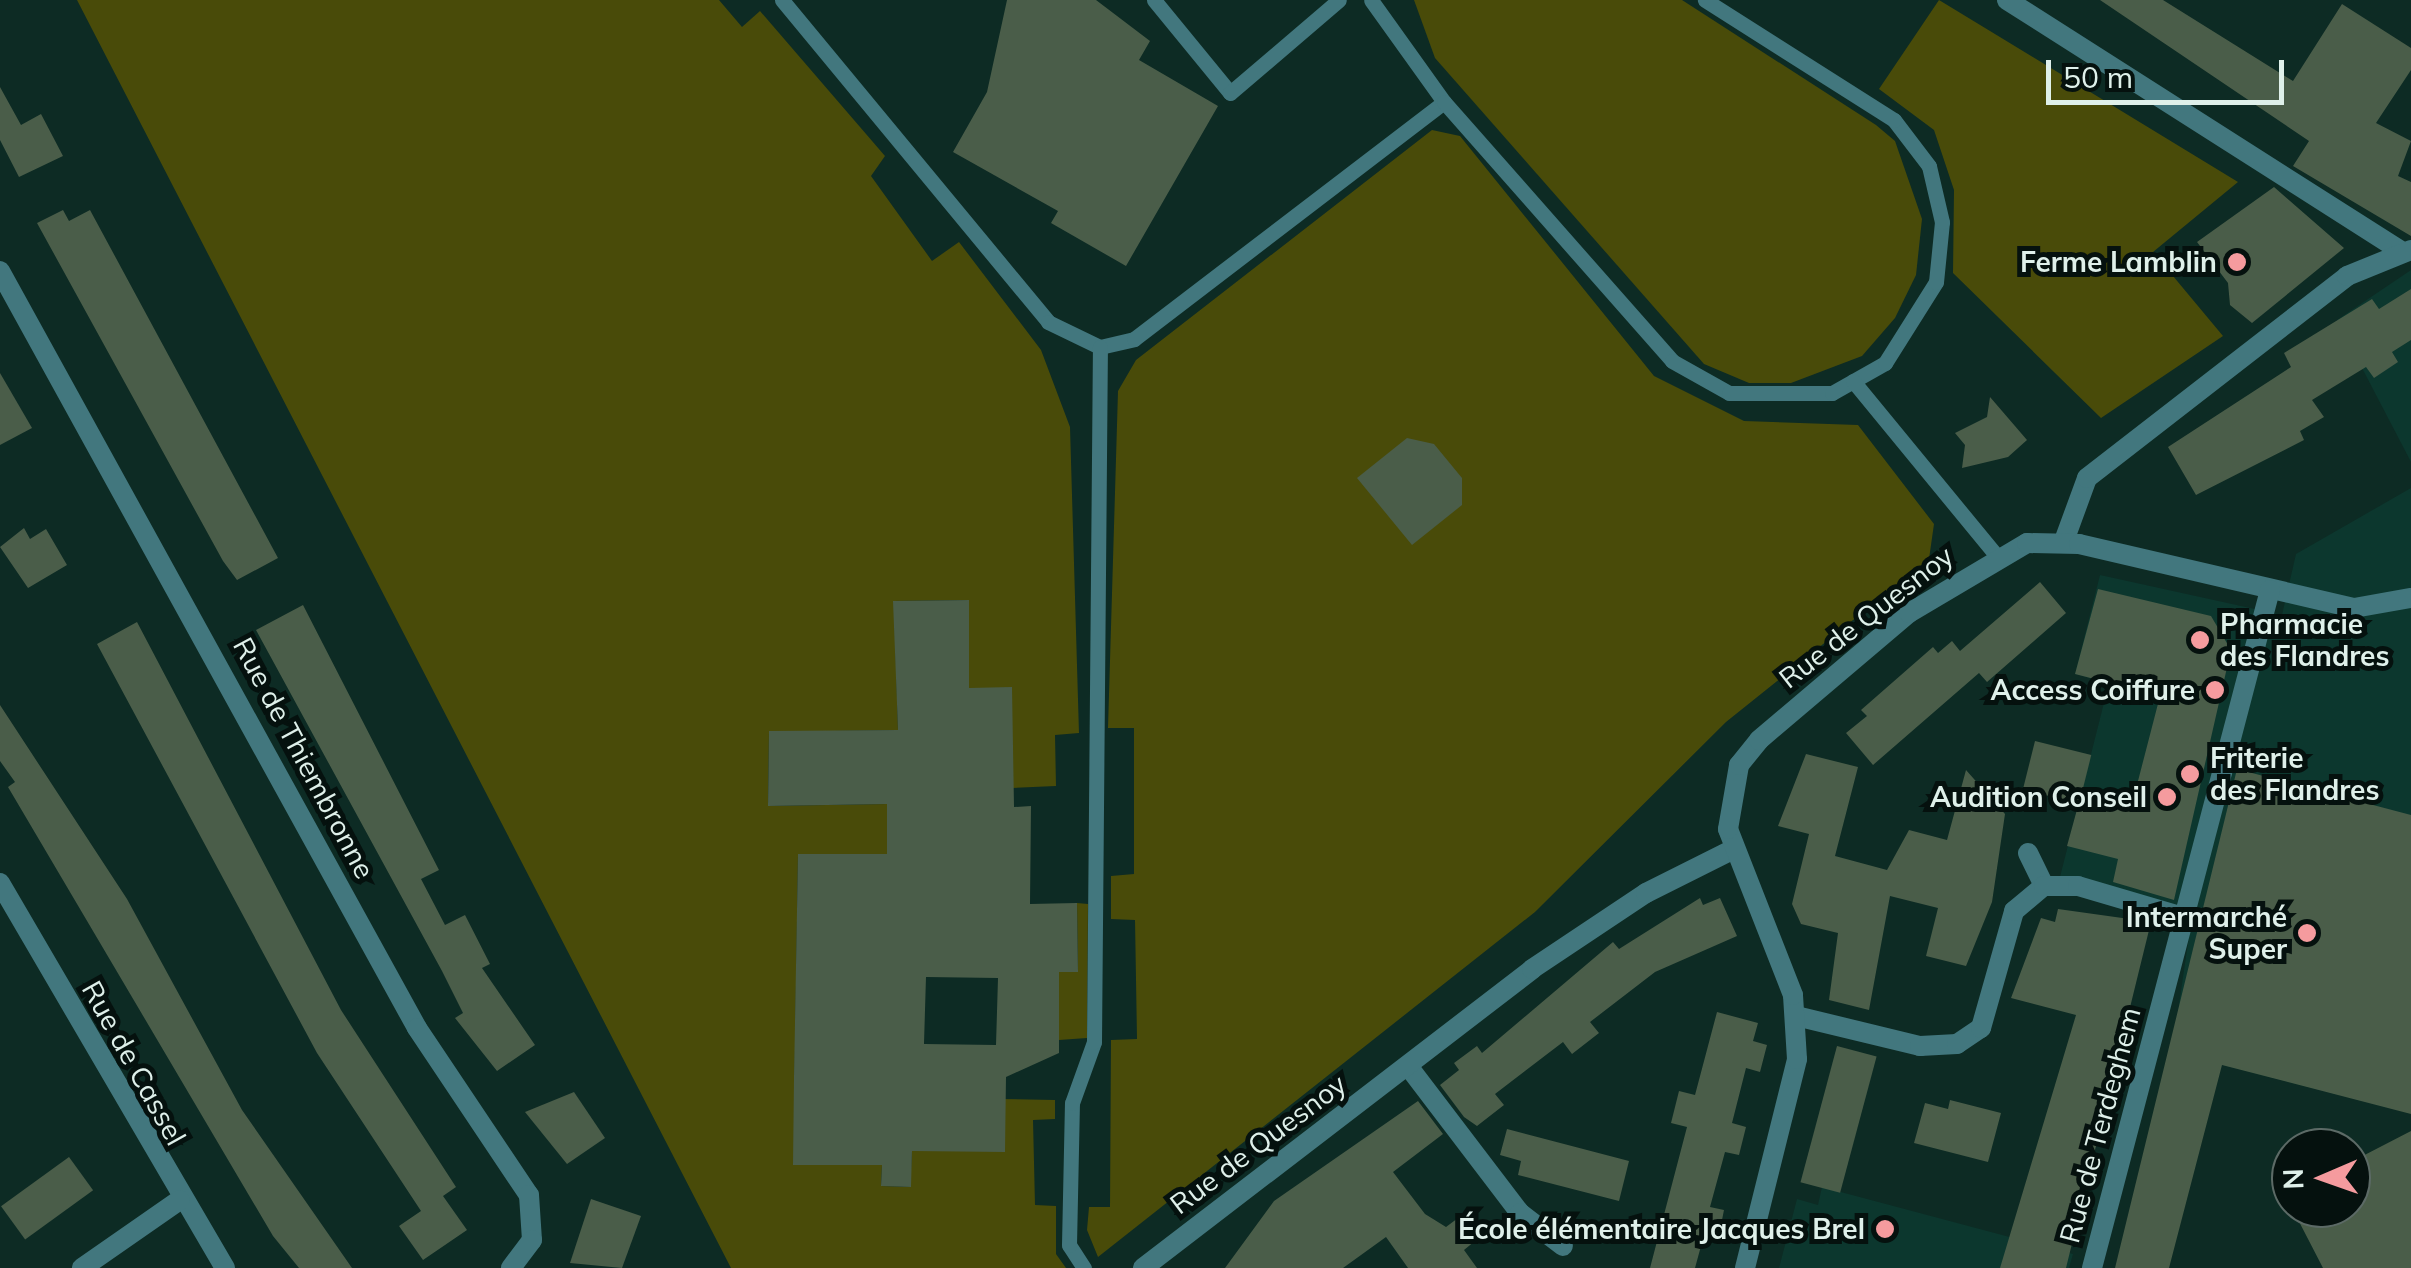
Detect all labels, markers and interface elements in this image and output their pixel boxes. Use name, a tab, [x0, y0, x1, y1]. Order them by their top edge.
scale bar	[2051, 40, 2288, 102]
text: 50 m	[2063, 58, 2133, 96]
place label: Ferme Lamblin	[2020, 245, 2217, 279]
marker: Ferme Lamblin	[2226, 251, 2248, 273]
street label: Rue de Quesnoy	[1772, 539, 1960, 695]
place label: Pharmacie des Flandres	[2220, 607, 2389, 673]
marker: Pharmacie des Flandres	[2189, 629, 2211, 651]
street label: Rue de Thiembronne	[226, 632, 382, 884]
place label: Access Coiffure	[1991, 673, 2195, 707]
marker: Access Coiffure	[2204, 679, 2226, 701]
place label: Friterie des Flandres	[2210, 741, 2379, 807]
marker: Friterie des Flandres	[2179, 763, 2201, 785]
place label: Audition Conseil	[1930, 780, 2147, 814]
marker: Audition Conseil	[2156, 786, 2178, 808]
place label: Intermarché Super	[2126, 900, 2287, 966]
marker: Intermarché Super	[2296, 922, 2318, 944]
street label: Rue de Cassel	[75, 975, 193, 1151]
street label: Rue de Terdeghem	[2052, 1004, 2148, 1246]
street label: Rue de Quesnoy	[1163, 1067, 1353, 1221]
north arrow	[2271, 1128, 2371, 1228]
text: N	[2275, 1168, 2310, 1190]
place label: École élémentaire Jacques Brel	[1458, 1212, 1865, 1246]
marker: École élémentaire Jacques Brel	[1874, 1218, 1896, 1240]

